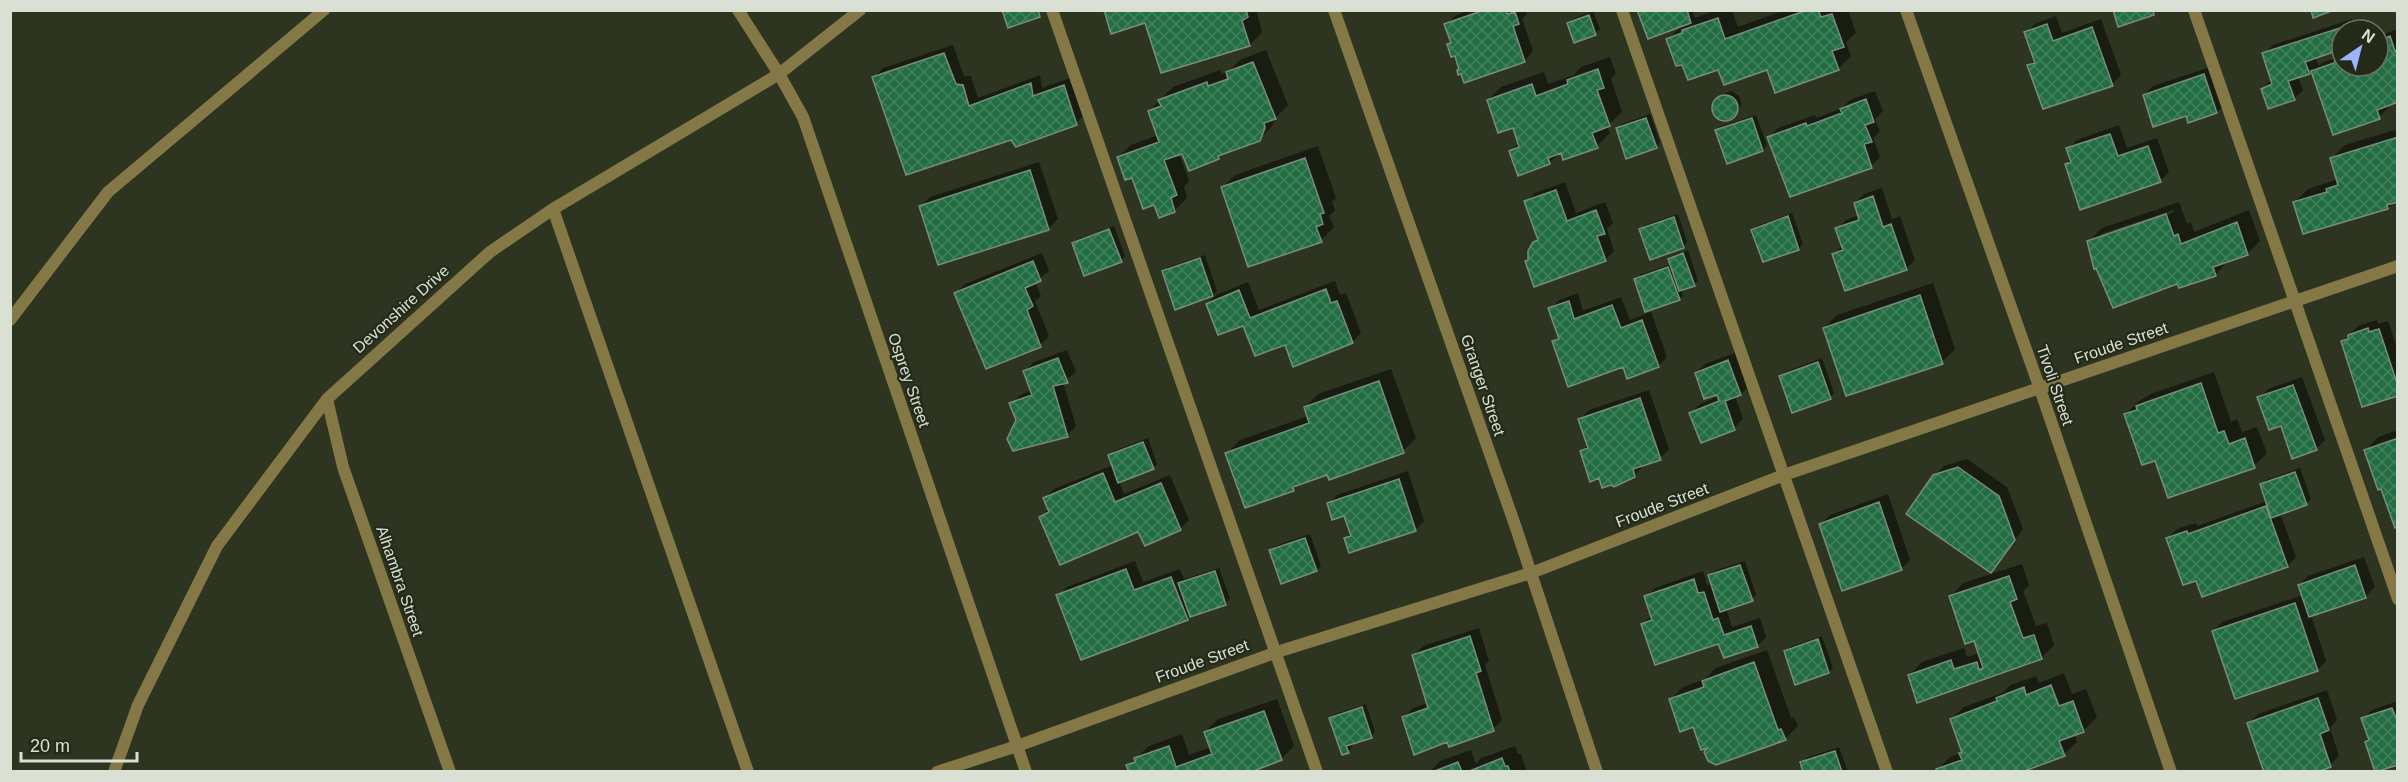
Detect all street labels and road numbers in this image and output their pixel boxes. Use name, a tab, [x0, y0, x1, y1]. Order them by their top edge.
street label: Devonshire Drive	[350, 262, 452, 356]
street label: Froude Street	[2072, 319, 2171, 367]
street label: Osprey Street	[885, 331, 933, 430]
street label: Granger Street	[1458, 332, 1508, 438]
street label: Tivoli Street	[2033, 343, 2077, 428]
street label: Froude Street	[1613, 479, 1711, 530]
street label: Alhambra Street	[373, 524, 427, 639]
street label: Froude Street	[1153, 636, 1251, 686]

